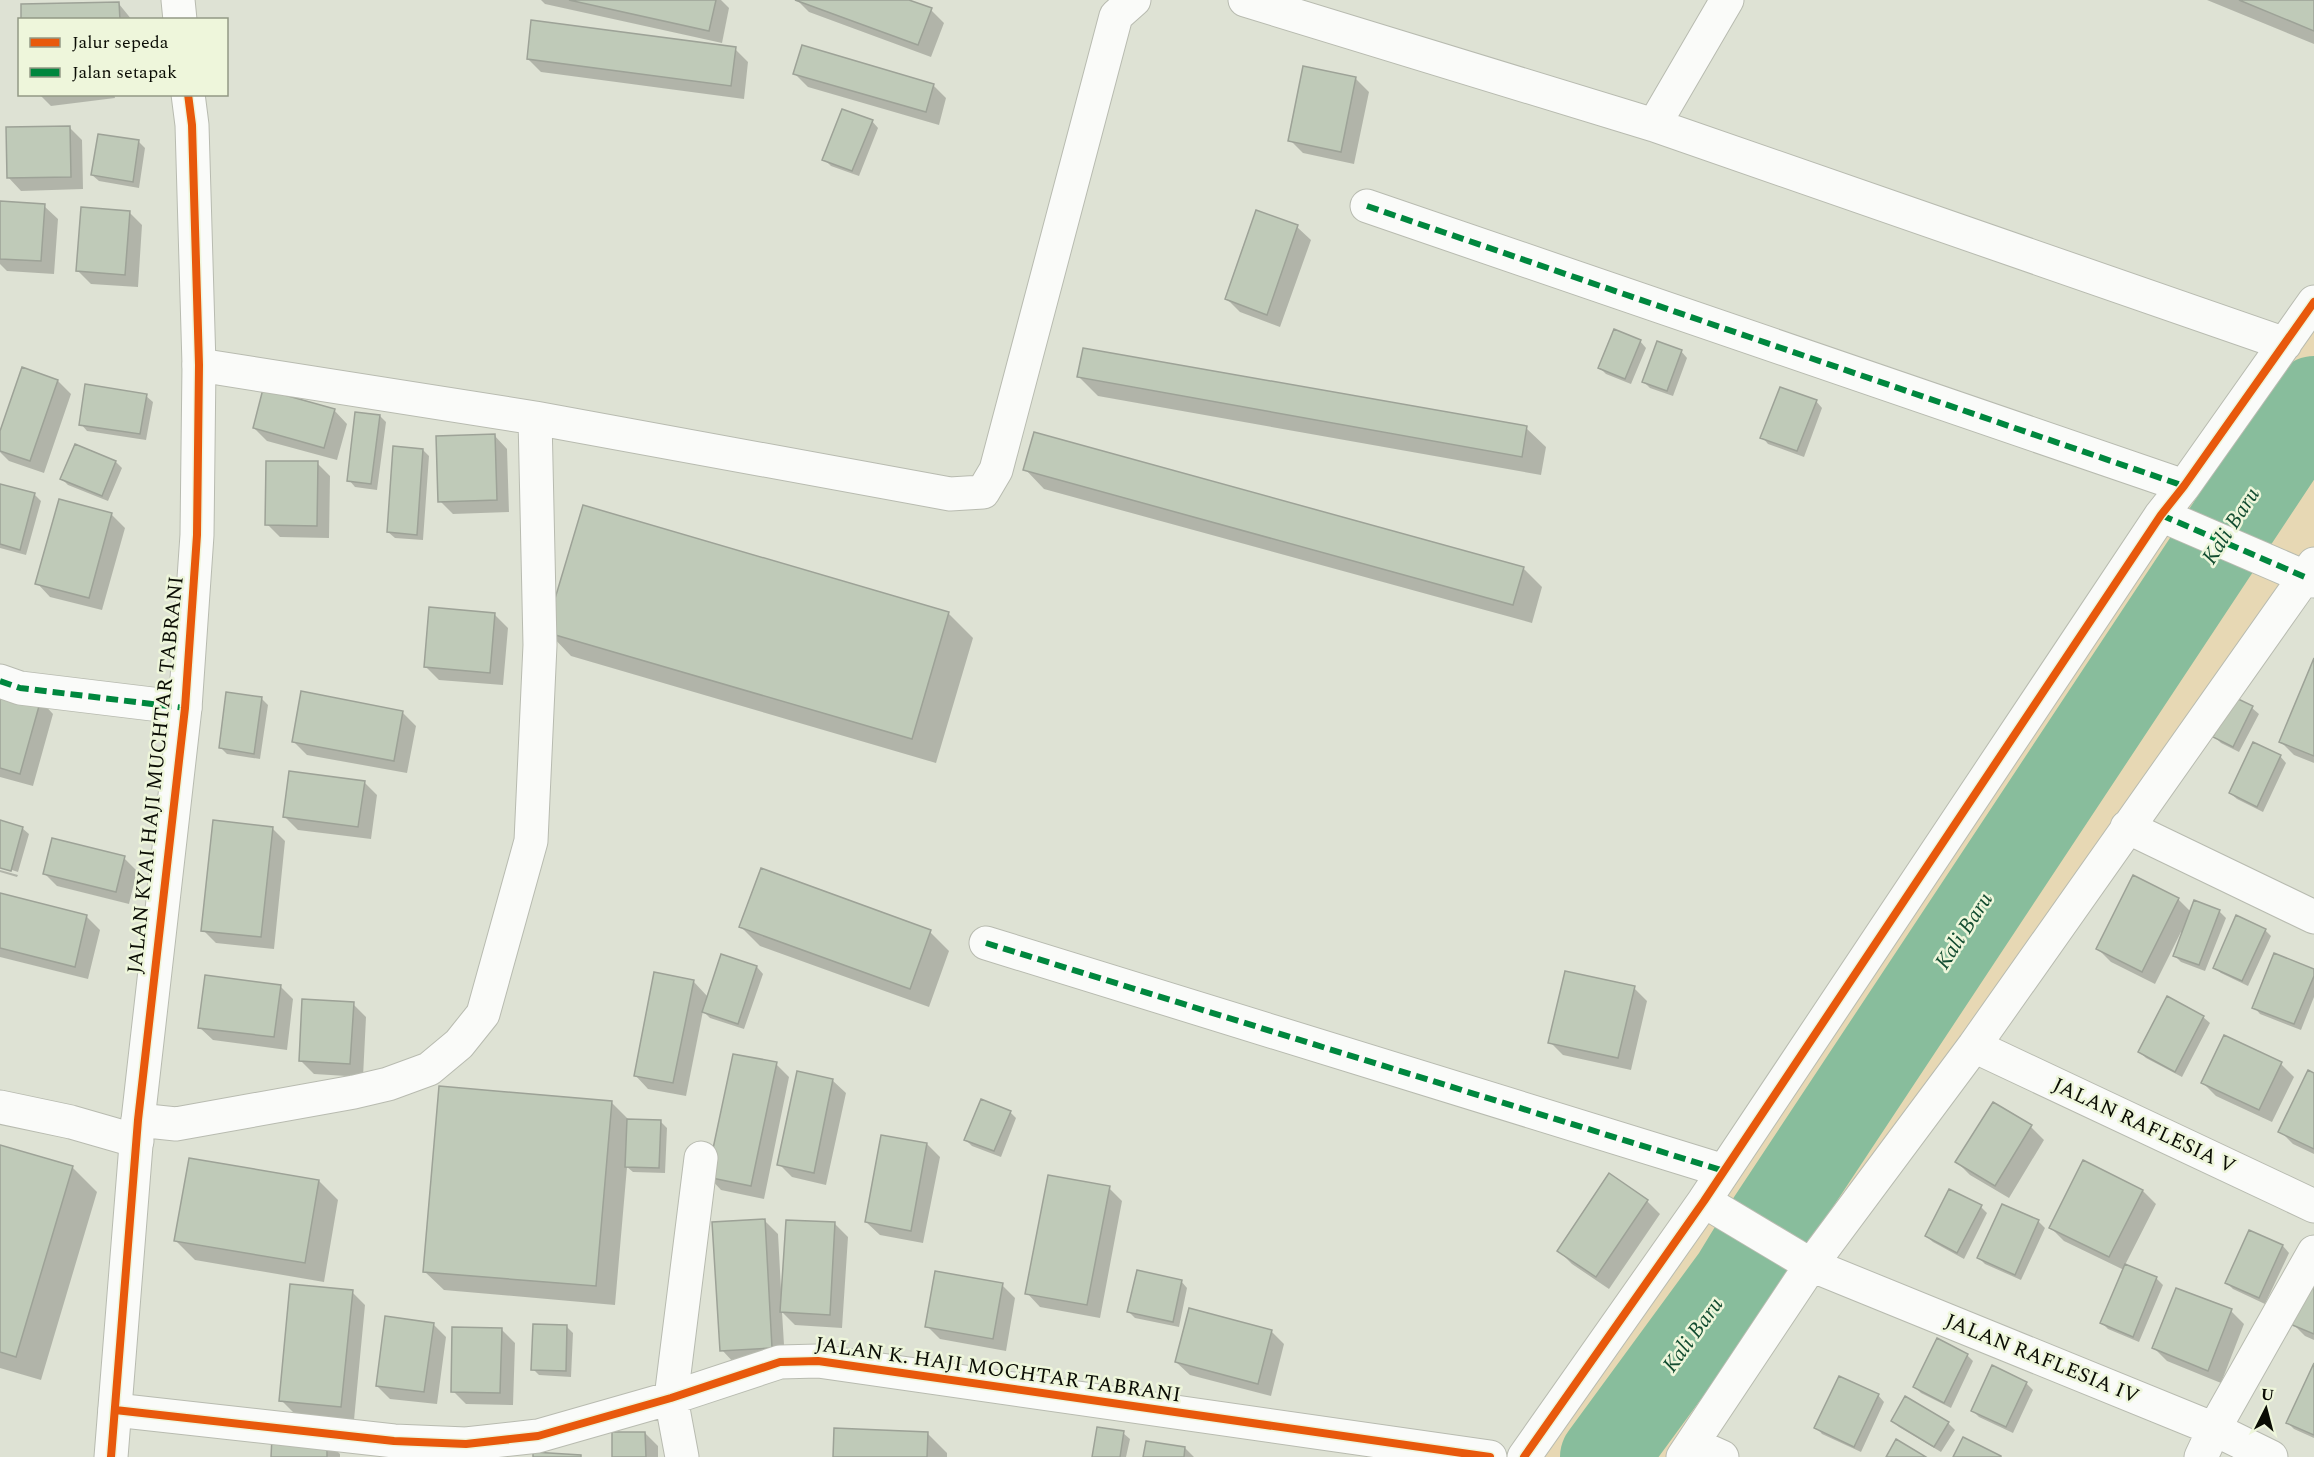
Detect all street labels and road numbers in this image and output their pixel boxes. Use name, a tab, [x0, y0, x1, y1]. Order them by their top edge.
street label: JALAN KYAI HAJI MUCHTAR TABRANI	[119, 575, 193, 975]
street label: JALAN RAFLESIA V	[2047, 1069, 2241, 1183]
street label: JALAN RAFLESIA IV	[1940, 1305, 2144, 1413]
street label: JALAN K. HAJI MOCHTAR TABRANI	[813, 1328, 1183, 1412]

